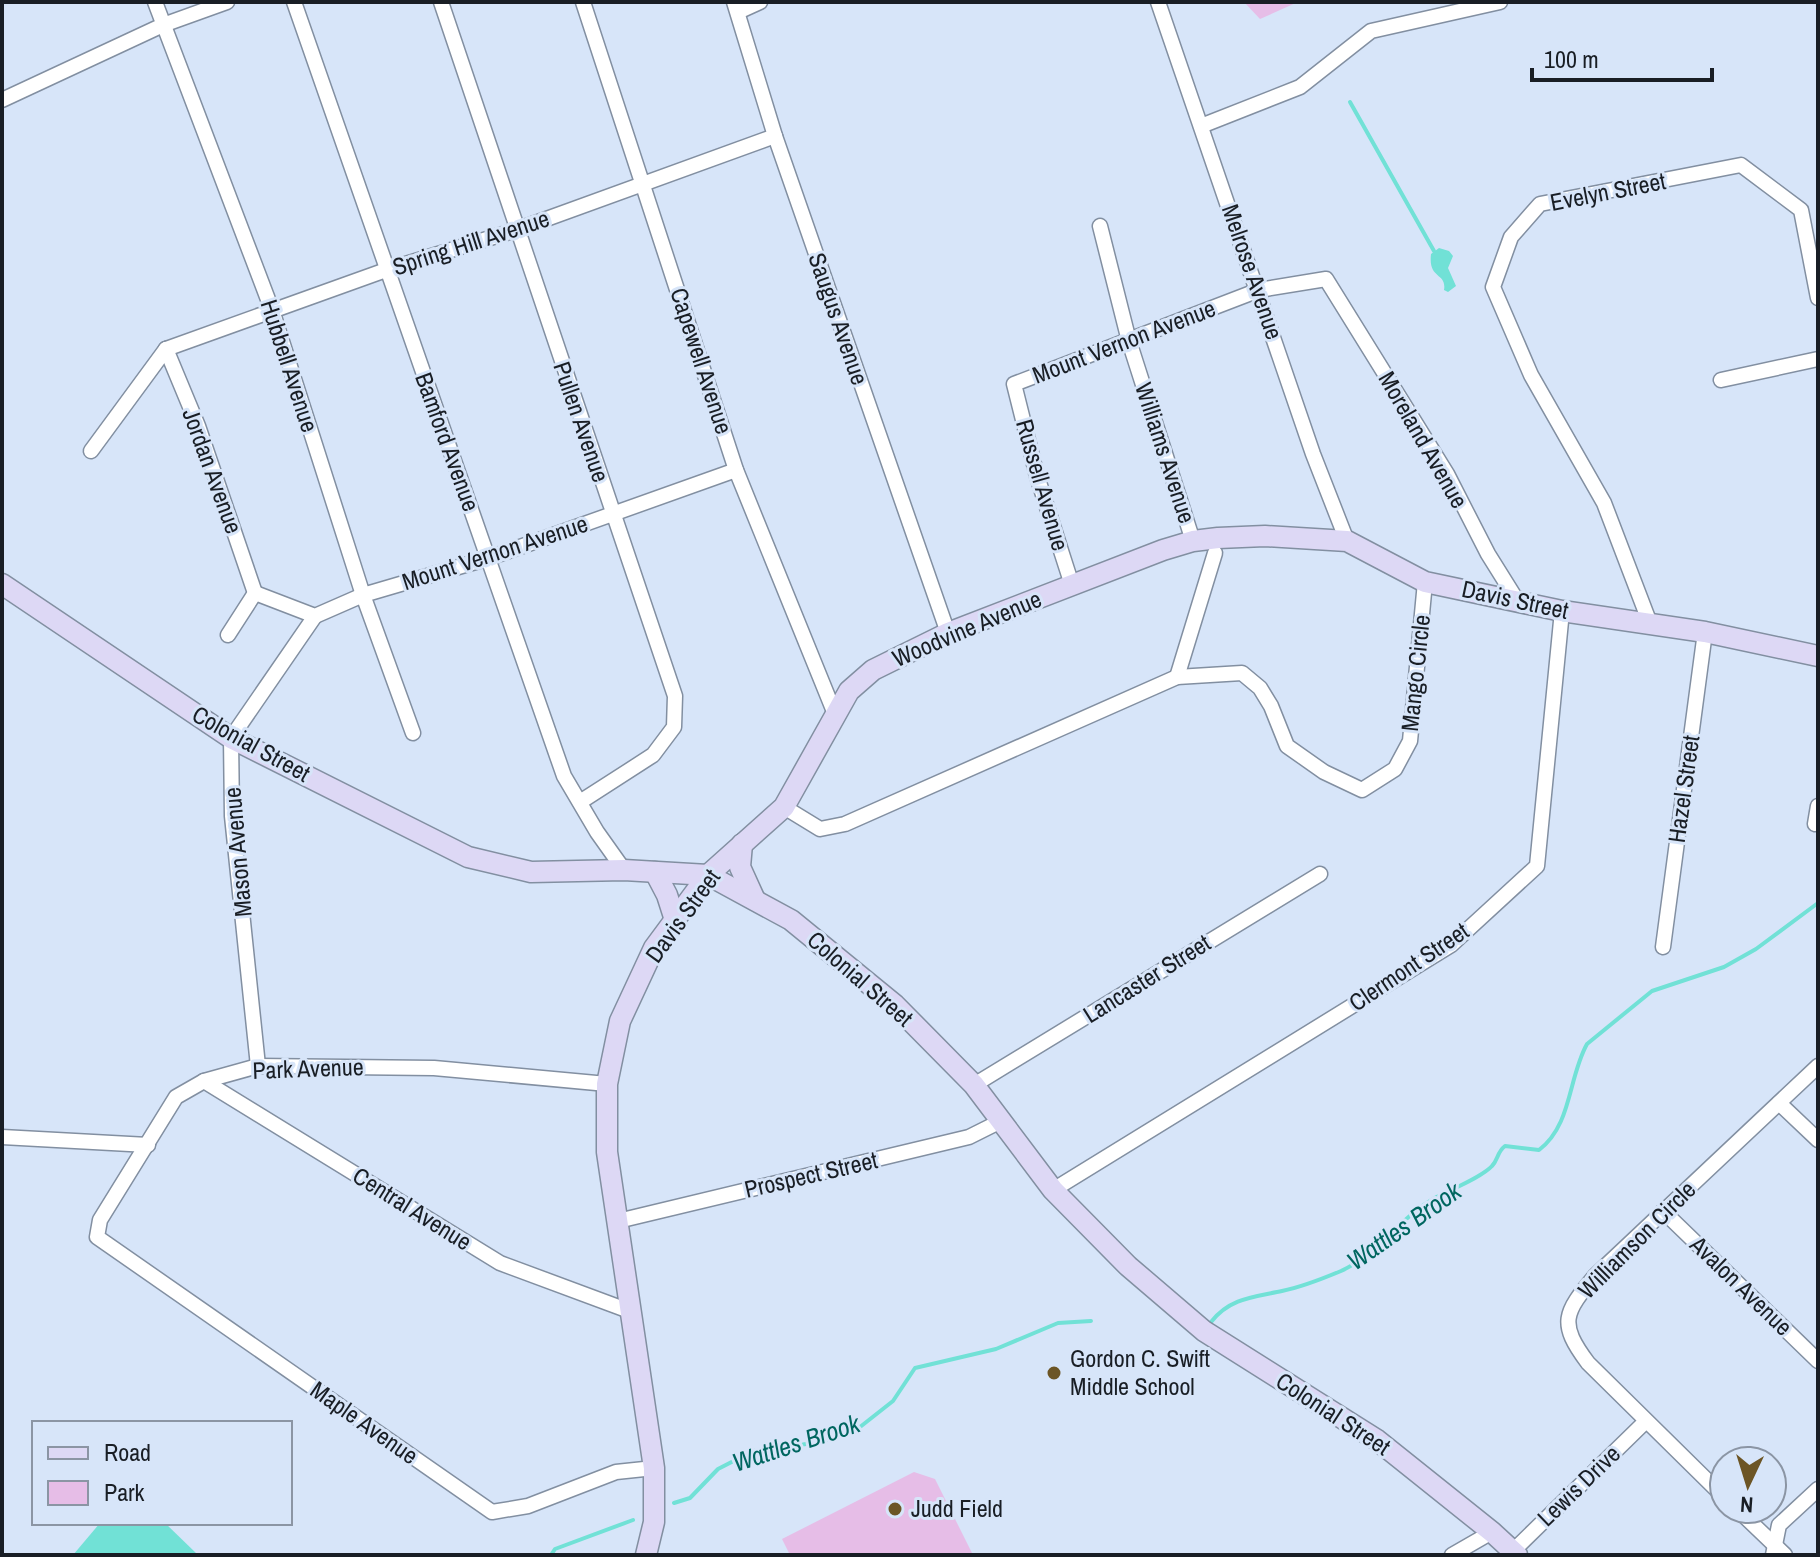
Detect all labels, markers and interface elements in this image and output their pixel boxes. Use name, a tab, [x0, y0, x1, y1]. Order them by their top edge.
scale bar	[1532, 32, 1712, 82]
text: 100 m	[1544, 43, 1599, 75]
street label: Evelyn Street	[1547, 164, 1669, 218]
street label: Melrose Avenue	[1215, 200, 1291, 343]
street label: Spring Hill Avenue	[388, 202, 553, 282]
street label: Saugus Avenue	[801, 248, 876, 389]
street label: Capewell Avenue	[663, 284, 741, 438]
street label: Mount Vernon Avenue	[1028, 291, 1220, 391]
street label: Hubbell Avenue	[253, 295, 326, 436]
street label: Pullen Avenue	[546, 357, 618, 486]
street label: Moreland Avenue	[1372, 365, 1476, 514]
street label: Bamford Avenue	[408, 368, 488, 515]
street label: Williams Avenue	[1128, 378, 1204, 527]
street label: Jordan Avenue	[176, 404, 250, 538]
street label: Russell Avenue	[1009, 415, 1077, 554]
street label: Mount Vernon Avenue	[398, 507, 592, 597]
street label: Davis Street	[1459, 572, 1572, 626]
street label: Woodvine Avenue	[887, 582, 1046, 674]
street label: Mango Circle	[1393, 613, 1437, 733]
street label: Colonial Street	[187, 698, 317, 789]
street label: Hazel Street	[1660, 732, 1706, 845]
street label: Mason Avenue	[215, 786, 259, 918]
street label: Davis Street	[637, 862, 727, 969]
street label: Clermont Street	[1342, 914, 1475, 1018]
street label: Colonial Street	[801, 923, 921, 1033]
street label: Lancaster Street	[1077, 926, 1217, 1030]
street label: Park Avenue	[252, 1050, 364, 1086]
street label: Prospect Street	[741, 1143, 881, 1205]
street label: Central Avenue	[347, 1159, 478, 1257]
water label: Wattles Brook	[1340, 1173, 1469, 1278]
street label: Williamson Circle	[1570, 1173, 1702, 1305]
street label: Avalon Avenue	[1683, 1228, 1800, 1342]
place label: Gordon C. Swift Middle School	[1070, 1342, 1211, 1402]
marker: Gordon C. Swift Middle School	[1045, 1364, 1063, 1382]
street label: Colonial Street	[1270, 1364, 1397, 1462]
street label: Maple Avenue	[304, 1373, 425, 1471]
water label: Wattles Brook	[728, 1405, 865, 1480]
legend	[32, 1421, 292, 1525]
text: Road	[104, 1436, 151, 1468]
street label: Lewis Drive	[1530, 1438, 1627, 1533]
north arrow	[1708, 1445, 1788, 1525]
text: Park	[104, 1476, 145, 1508]
text: N	[1739, 1490, 1754, 1520]
place label: Judd Field	[911, 1492, 1003, 1524]
marker: Judd Field	[886, 1500, 904, 1518]

